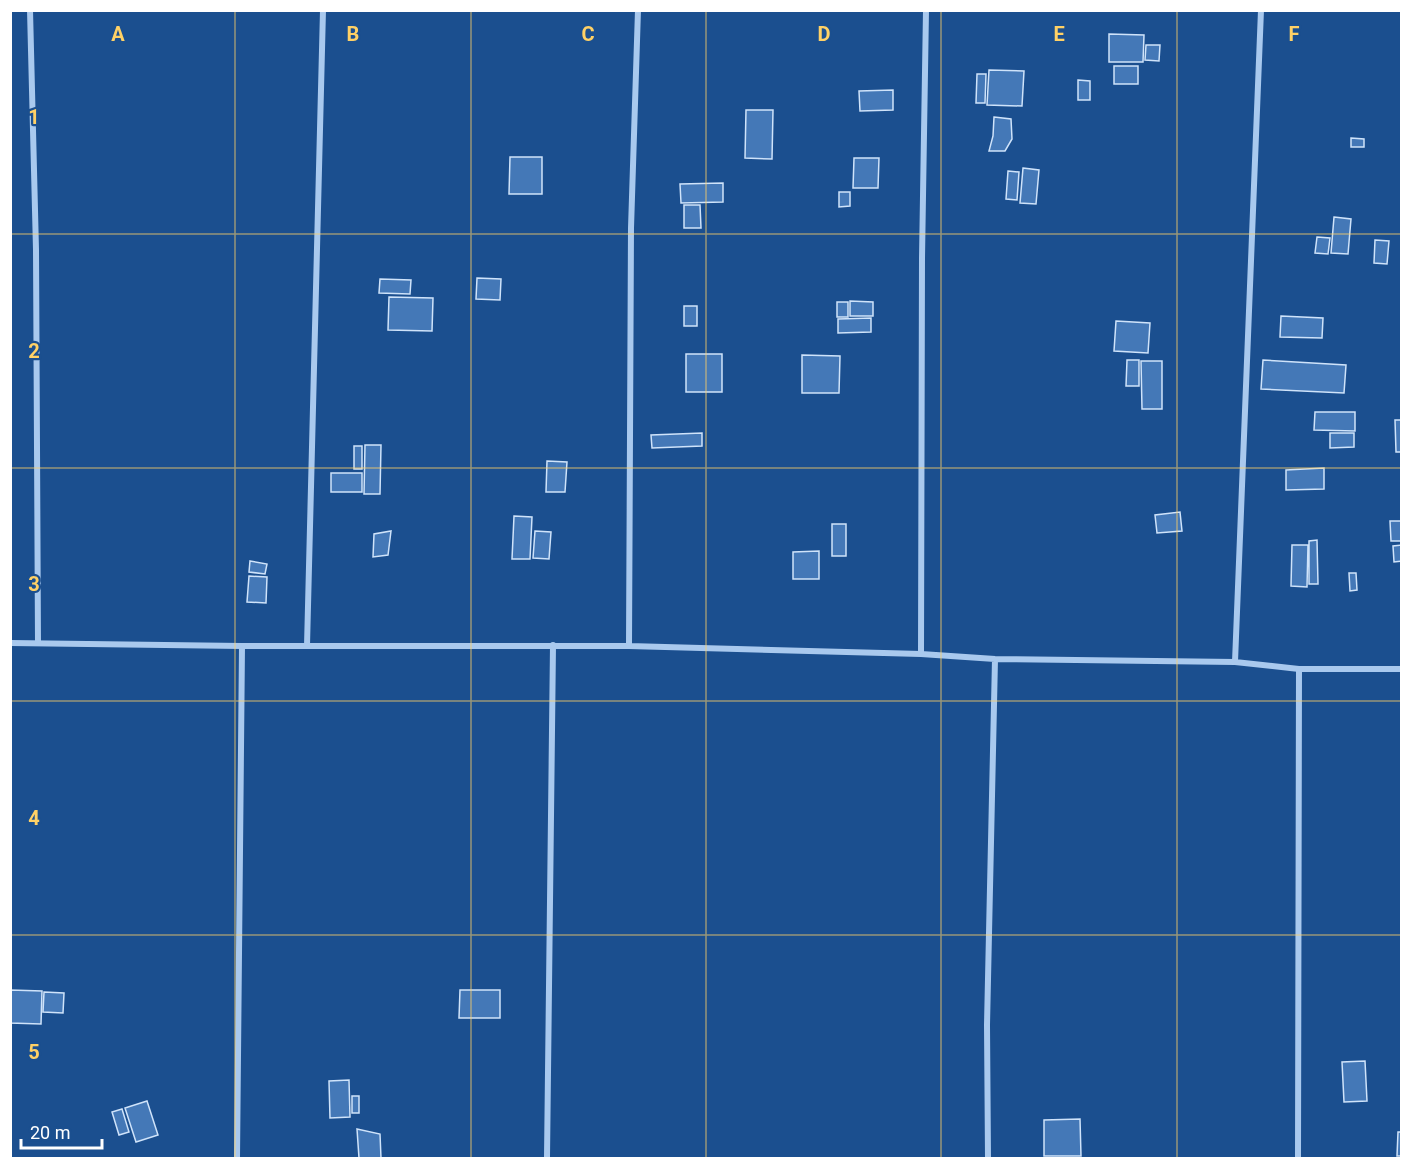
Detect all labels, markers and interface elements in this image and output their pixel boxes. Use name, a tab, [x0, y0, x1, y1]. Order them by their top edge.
text: A	[111, 22, 125, 46]
text: B	[347, 22, 359, 46]
text: C	[581, 22, 595, 46]
text: D	[818, 22, 831, 46]
text: E	[1053, 22, 1065, 46]
text: F	[1289, 22, 1300, 46]
text: 1	[28, 105, 40, 129]
text: 2	[28, 339, 40, 363]
text: 3	[28, 572, 40, 596]
text: 4	[28, 806, 40, 830]
text: 5	[28, 1040, 40, 1064]
scale bar	[21, 1112, 102, 1150]
text: 20 m	[30, 1122, 70, 1143]

